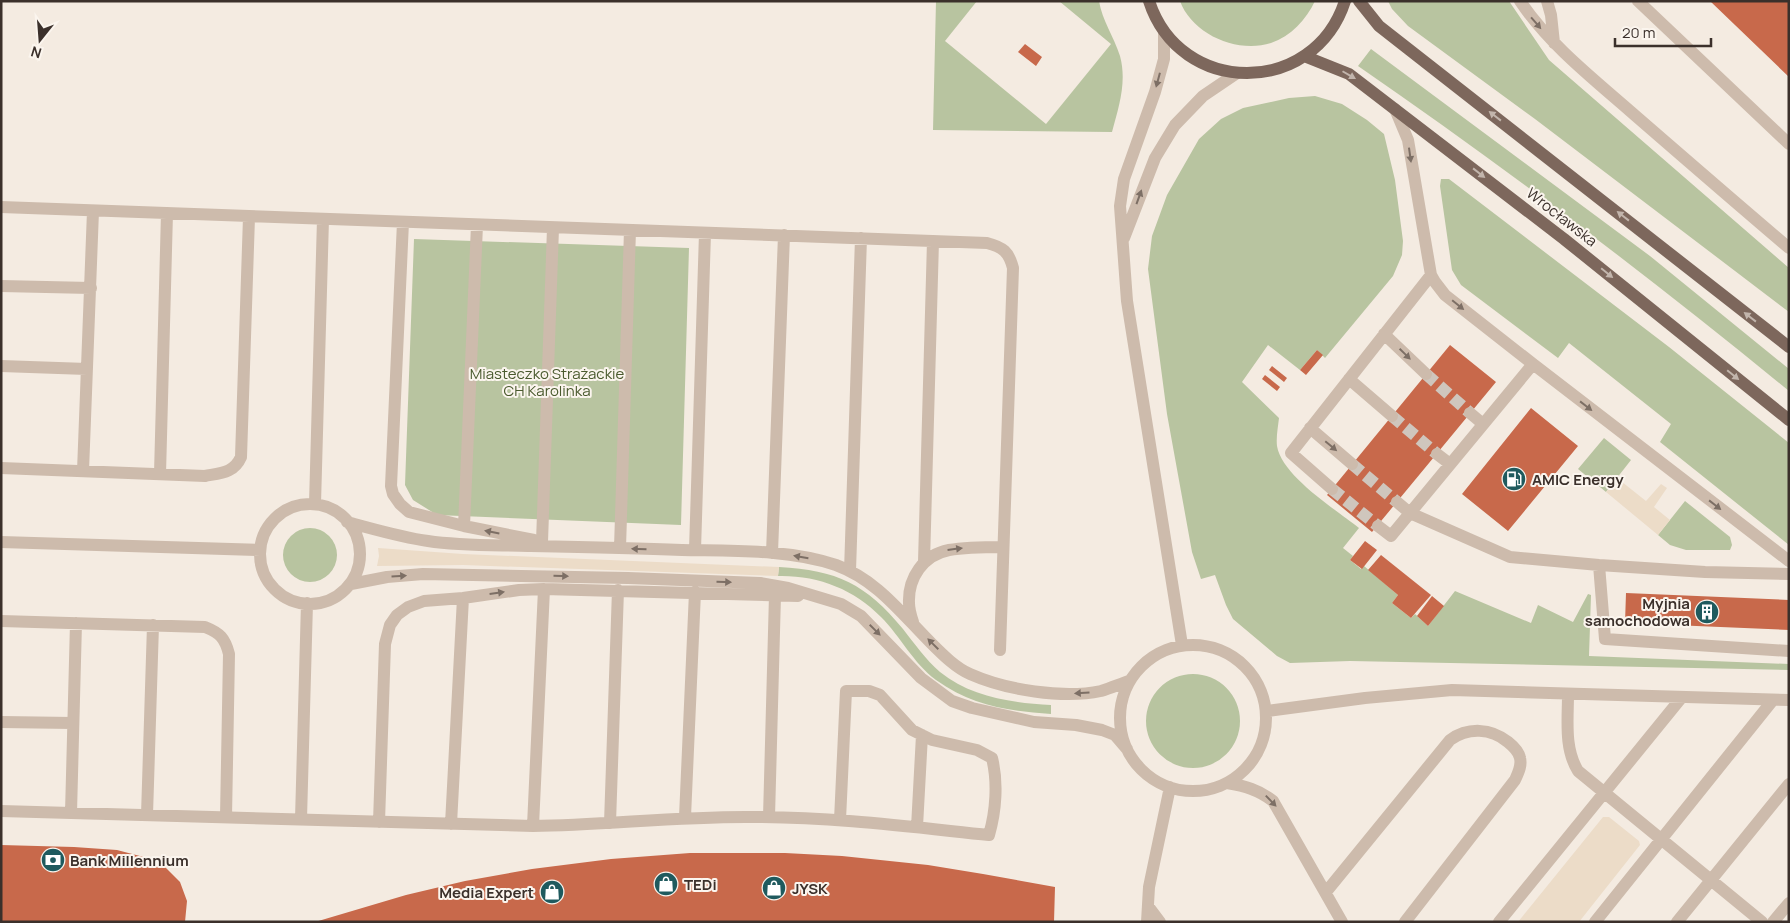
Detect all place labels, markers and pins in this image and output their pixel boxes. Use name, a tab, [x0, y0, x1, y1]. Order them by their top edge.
fuel station icon: AMIC Energy	[1501, 466, 1527, 492]
place label: AMIC Energy	[1532, 469, 1624, 490]
place label: Myjnia samochodowa	[1585, 593, 1690, 631]
building icon: Myjnia samochodowa	[1694, 599, 1720, 625]
bank icon: Bank Millennium	[40, 847, 66, 873]
place label: Bank Millennium	[70, 850, 189, 871]
shop icon: TEDi	[653, 871, 679, 897]
place label: TEDi	[684, 874, 717, 895]
shop icon: JYSK	[761, 875, 787, 901]
place label: JYSK	[792, 878, 828, 899]
shop icon: Media Expert	[539, 879, 565, 905]
place label: Media Expert	[439, 882, 534, 903]

